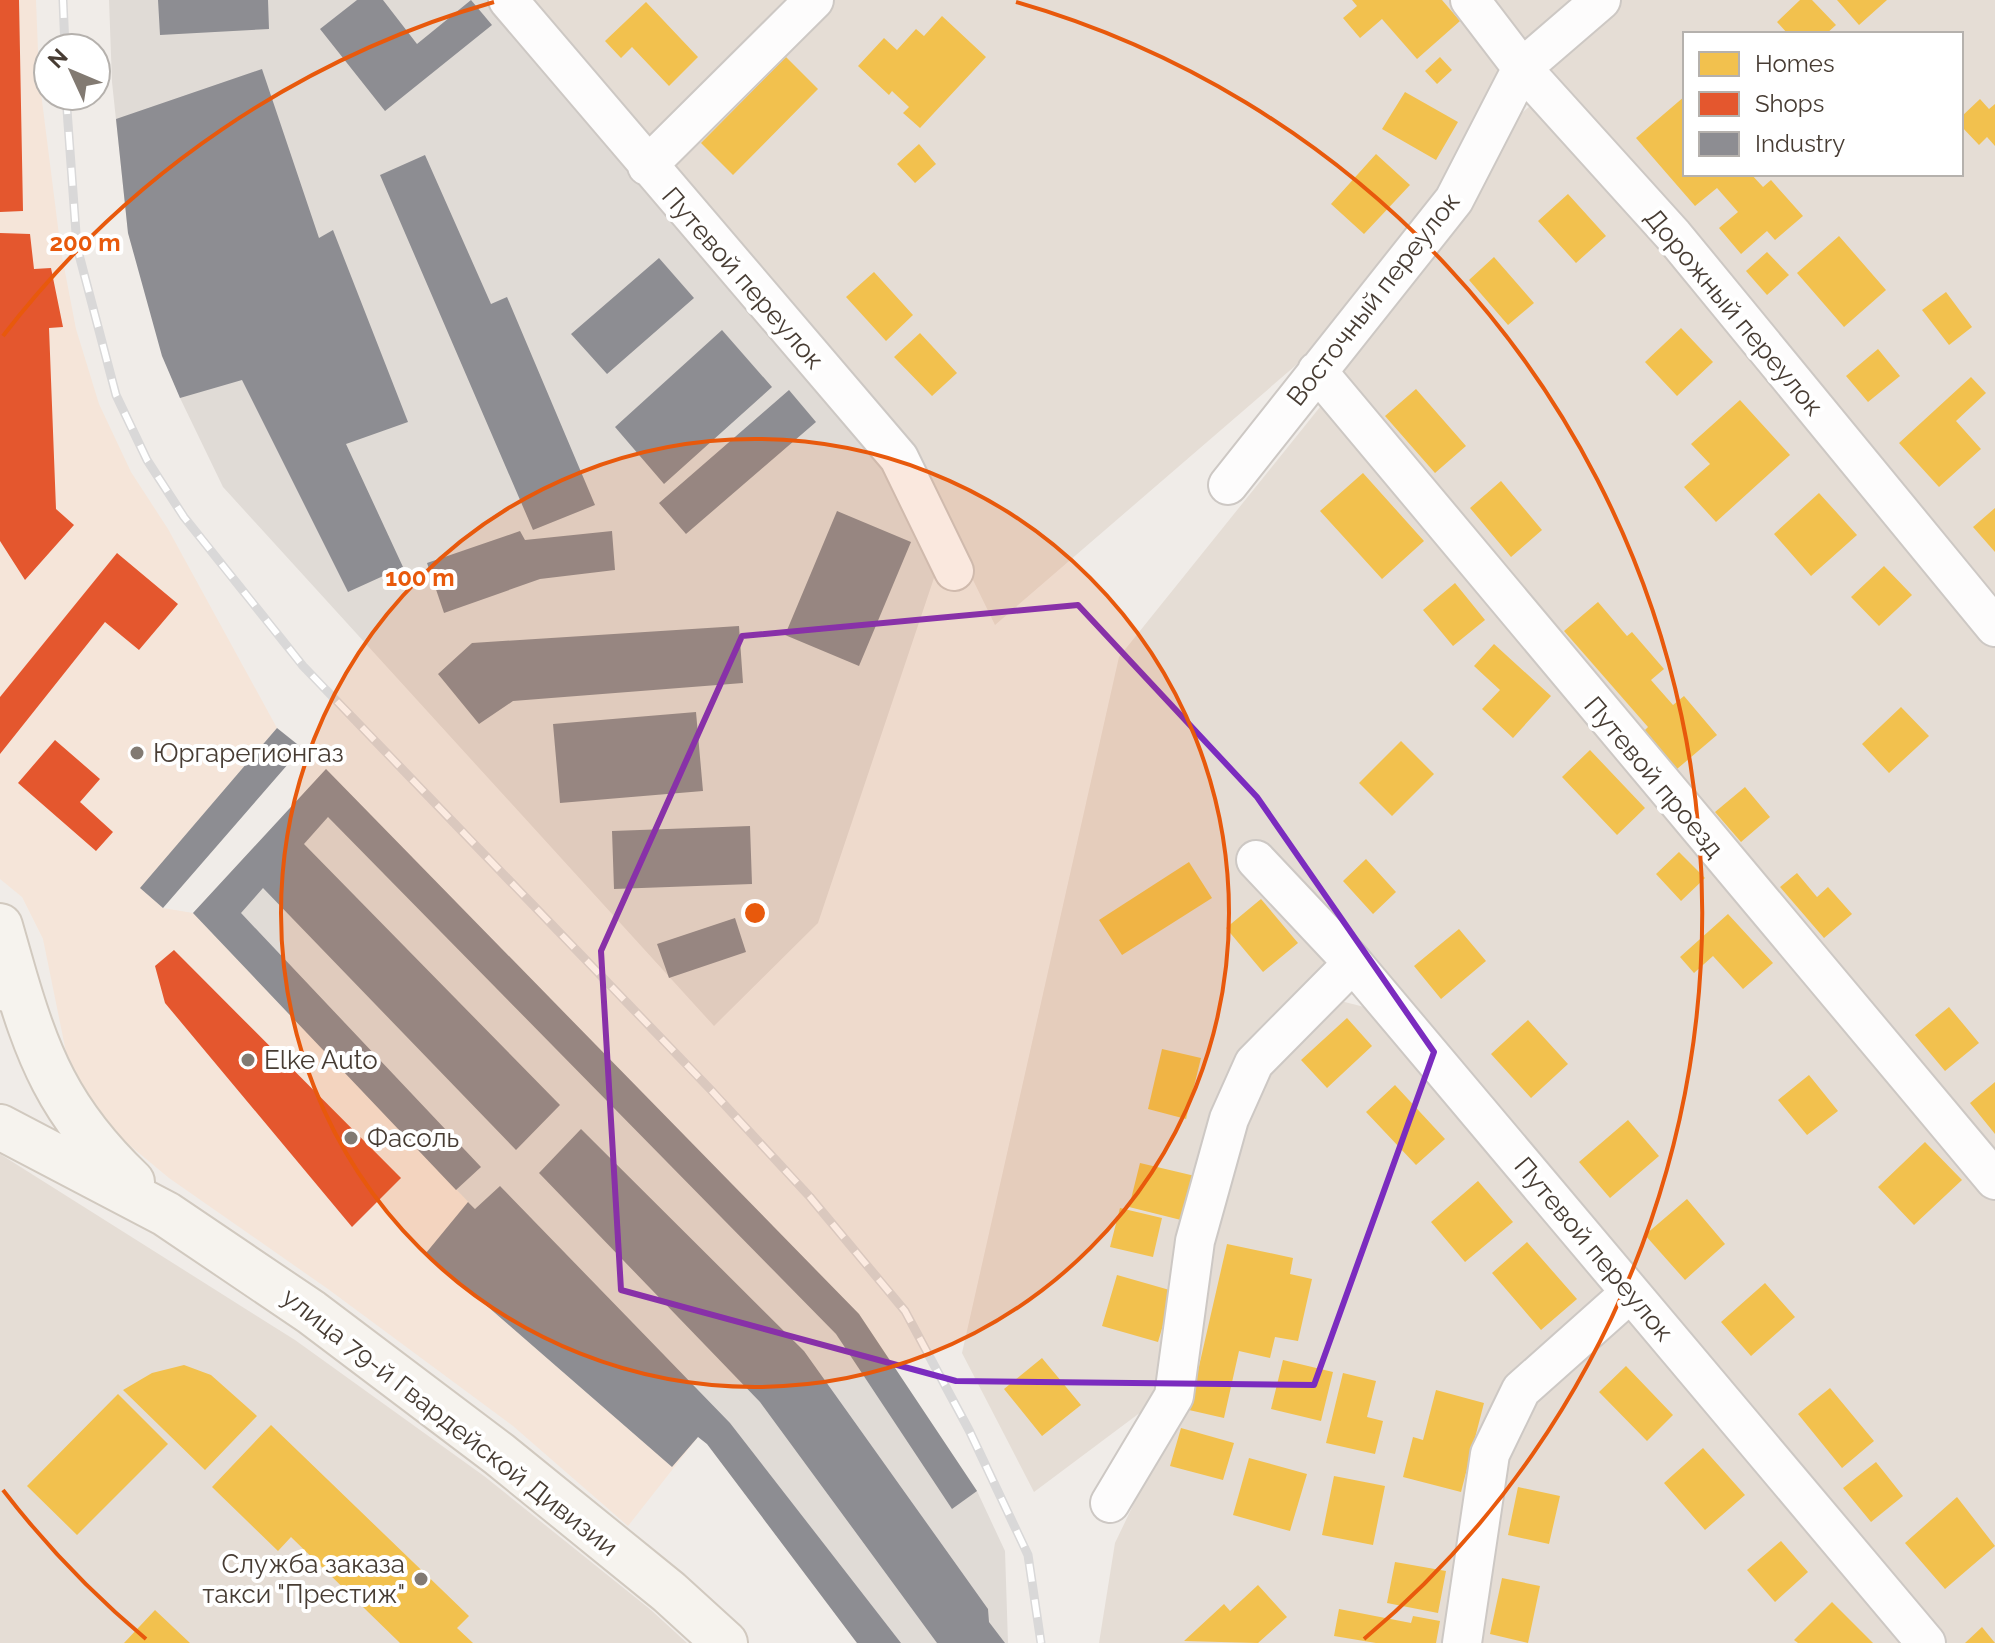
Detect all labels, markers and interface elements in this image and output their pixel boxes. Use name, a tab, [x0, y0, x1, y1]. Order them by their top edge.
north arrow	[32, 32, 112, 112]
legend	[1683, 32, 1963, 176]
text: N	[42, 43, 73, 73]
text: Homes	[1755, 49, 1835, 78]
text: Shops	[1755, 89, 1824, 118]
text: Industry	[1755, 129, 1845, 158]
street label: Путевой переулок	[656, 181, 830, 375]
street label: Восточный переулок	[1281, 187, 1465, 411]
street label: Дорожный переулок	[1639, 203, 1829, 421]
text: 200 m	[49, 228, 121, 257]
text: 100 m	[385, 563, 455, 592]
street label: Путевой проезд	[1578, 691, 1730, 863]
place label: Юргарегионгаз	[153, 738, 344, 768]
marker: Юргарегионгаз	[128, 744, 146, 762]
centre of rings	[741, 899, 769, 927]
place label: Elke Auto	[264, 1045, 378, 1075]
marker: Elke Auto	[239, 1051, 257, 1069]
place label: Фасоль	[367, 1123, 459, 1153]
marker: Фасоль	[342, 1129, 360, 1147]
street label: Путевой переулок	[1508, 1151, 1680, 1347]
street label: улица 79-й Гвардейской Дивизии	[276, 1282, 624, 1562]
place label: Служба заказа такси "Престиж"	[202, 1549, 405, 1609]
marker: Служба заказа такси "Престиж"	[412, 1570, 430, 1588]

